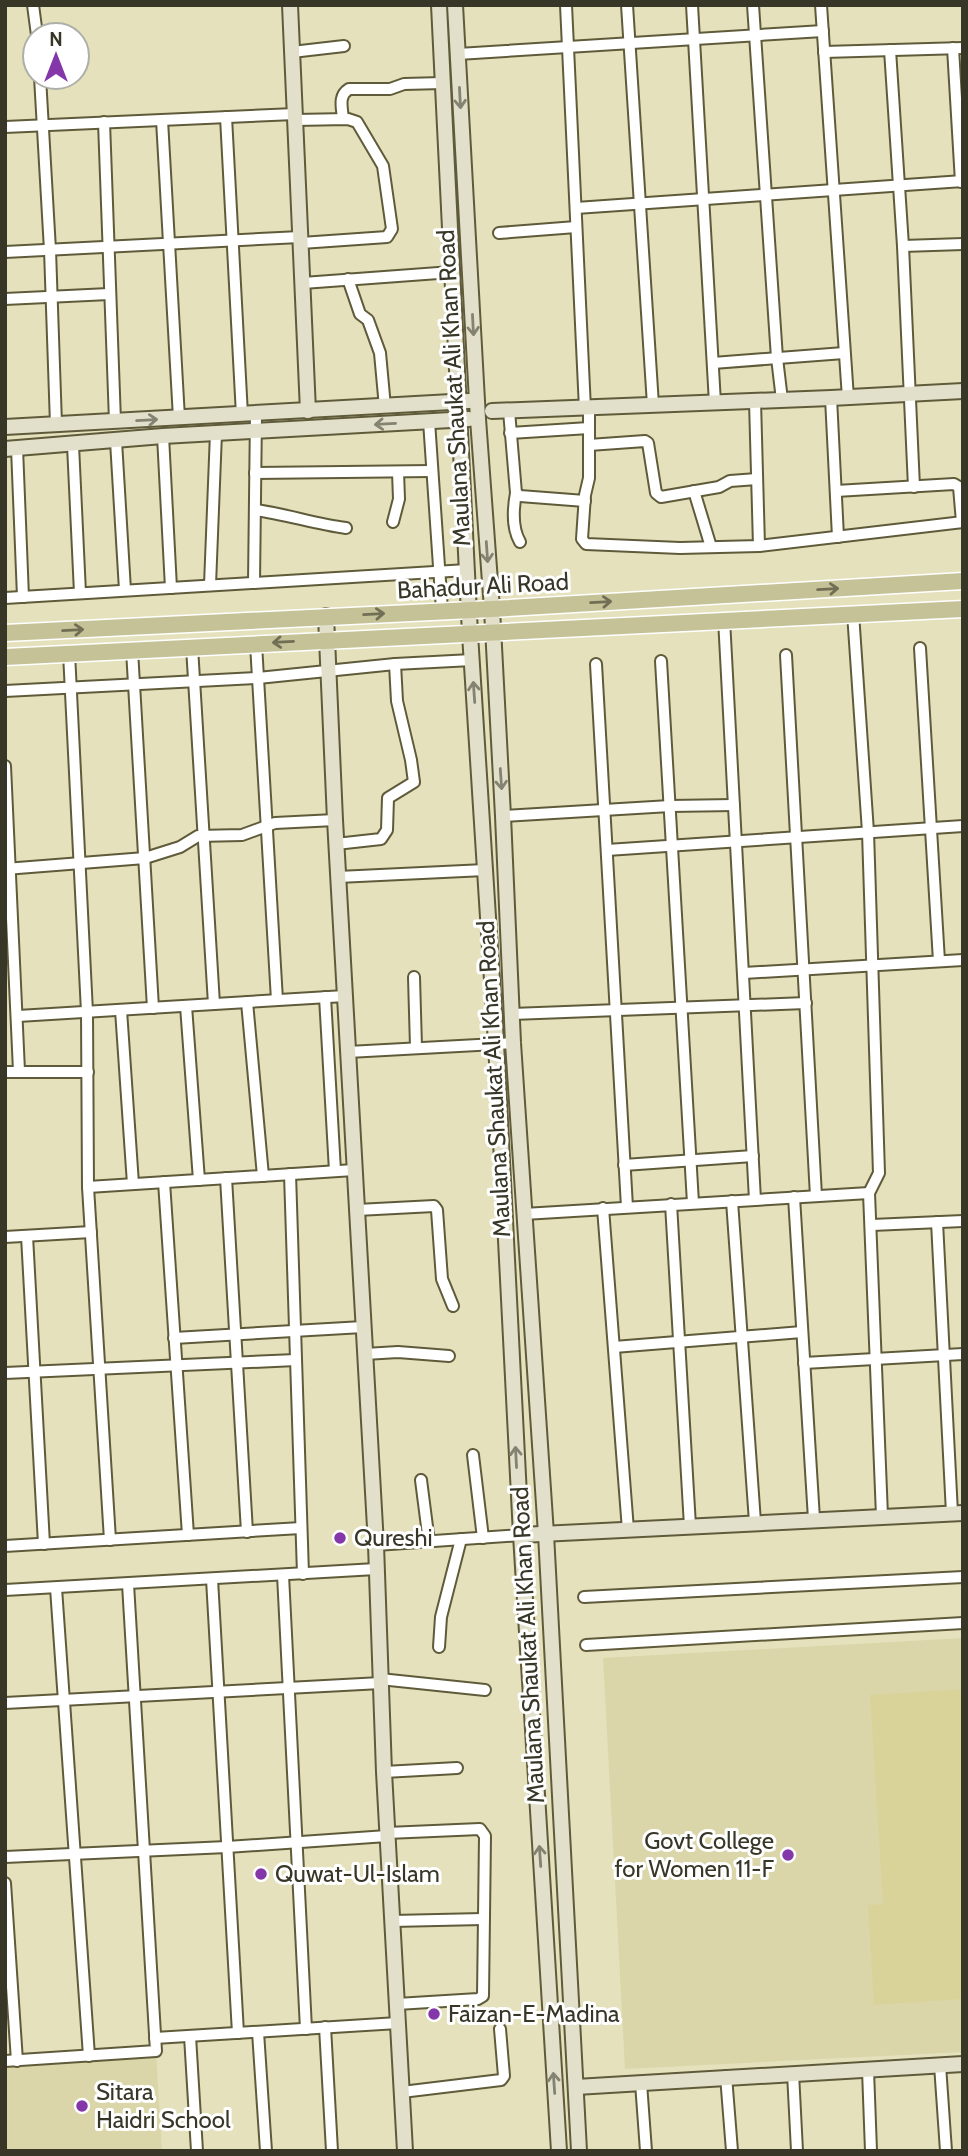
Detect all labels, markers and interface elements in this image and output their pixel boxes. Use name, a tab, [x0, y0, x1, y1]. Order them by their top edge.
north arrow	[21, 21, 91, 91]
text: N	[49, 28, 63, 51]
one-way arrow	[454, 86, 467, 109]
street label: Maulana Shaukat Ali Khan Road	[431, 229, 476, 547]
one-way arrow	[466, 313, 479, 336]
one-way arrow	[135, 413, 158, 426]
one-way arrow	[374, 417, 397, 430]
one-way arrow	[481, 540, 494, 563]
street label: Bahadur Ali Road	[396, 567, 570, 604]
one-way arrow	[817, 582, 839, 595]
one-way arrow	[589, 596, 612, 609]
one-way arrow	[362, 607, 385, 620]
one-way arrow	[62, 623, 85, 636]
one-way arrow	[272, 636, 295, 649]
one-way arrow	[467, 681, 480, 704]
one-way arrow	[495, 767, 508, 790]
street label: Maulana Shaukat Ali Khan Road	[471, 920, 516, 1238]
one-way arrow	[510, 1446, 523, 1469]
street label: Maulana Shaukat Ali Khan Road	[505, 1486, 550, 1804]
place label: Qureshi	[354, 1523, 433, 1552]
marker: Qureshi	[332, 1530, 348, 1546]
place label: Govt College for Women 11-F	[615, 1826, 774, 1883]
one-way arrow	[534, 1844, 547, 1867]
marker: Govt College for Women 11-F	[780, 1847, 796, 1863]
place label: Quwat-Ul-Islam	[275, 1859, 440, 1888]
marker: Quwat-Ul-Islam	[253, 1866, 269, 1882]
place label: Faizan-E-Madina	[448, 1999, 620, 2028]
marker: Faizan-E-Madina	[426, 2006, 442, 2022]
one-way arrow	[548, 2071, 561, 2094]
place label: Sitara Haidri School	[96, 2077, 231, 2134]
marker: Sitara Haidri School	[74, 2098, 90, 2114]

